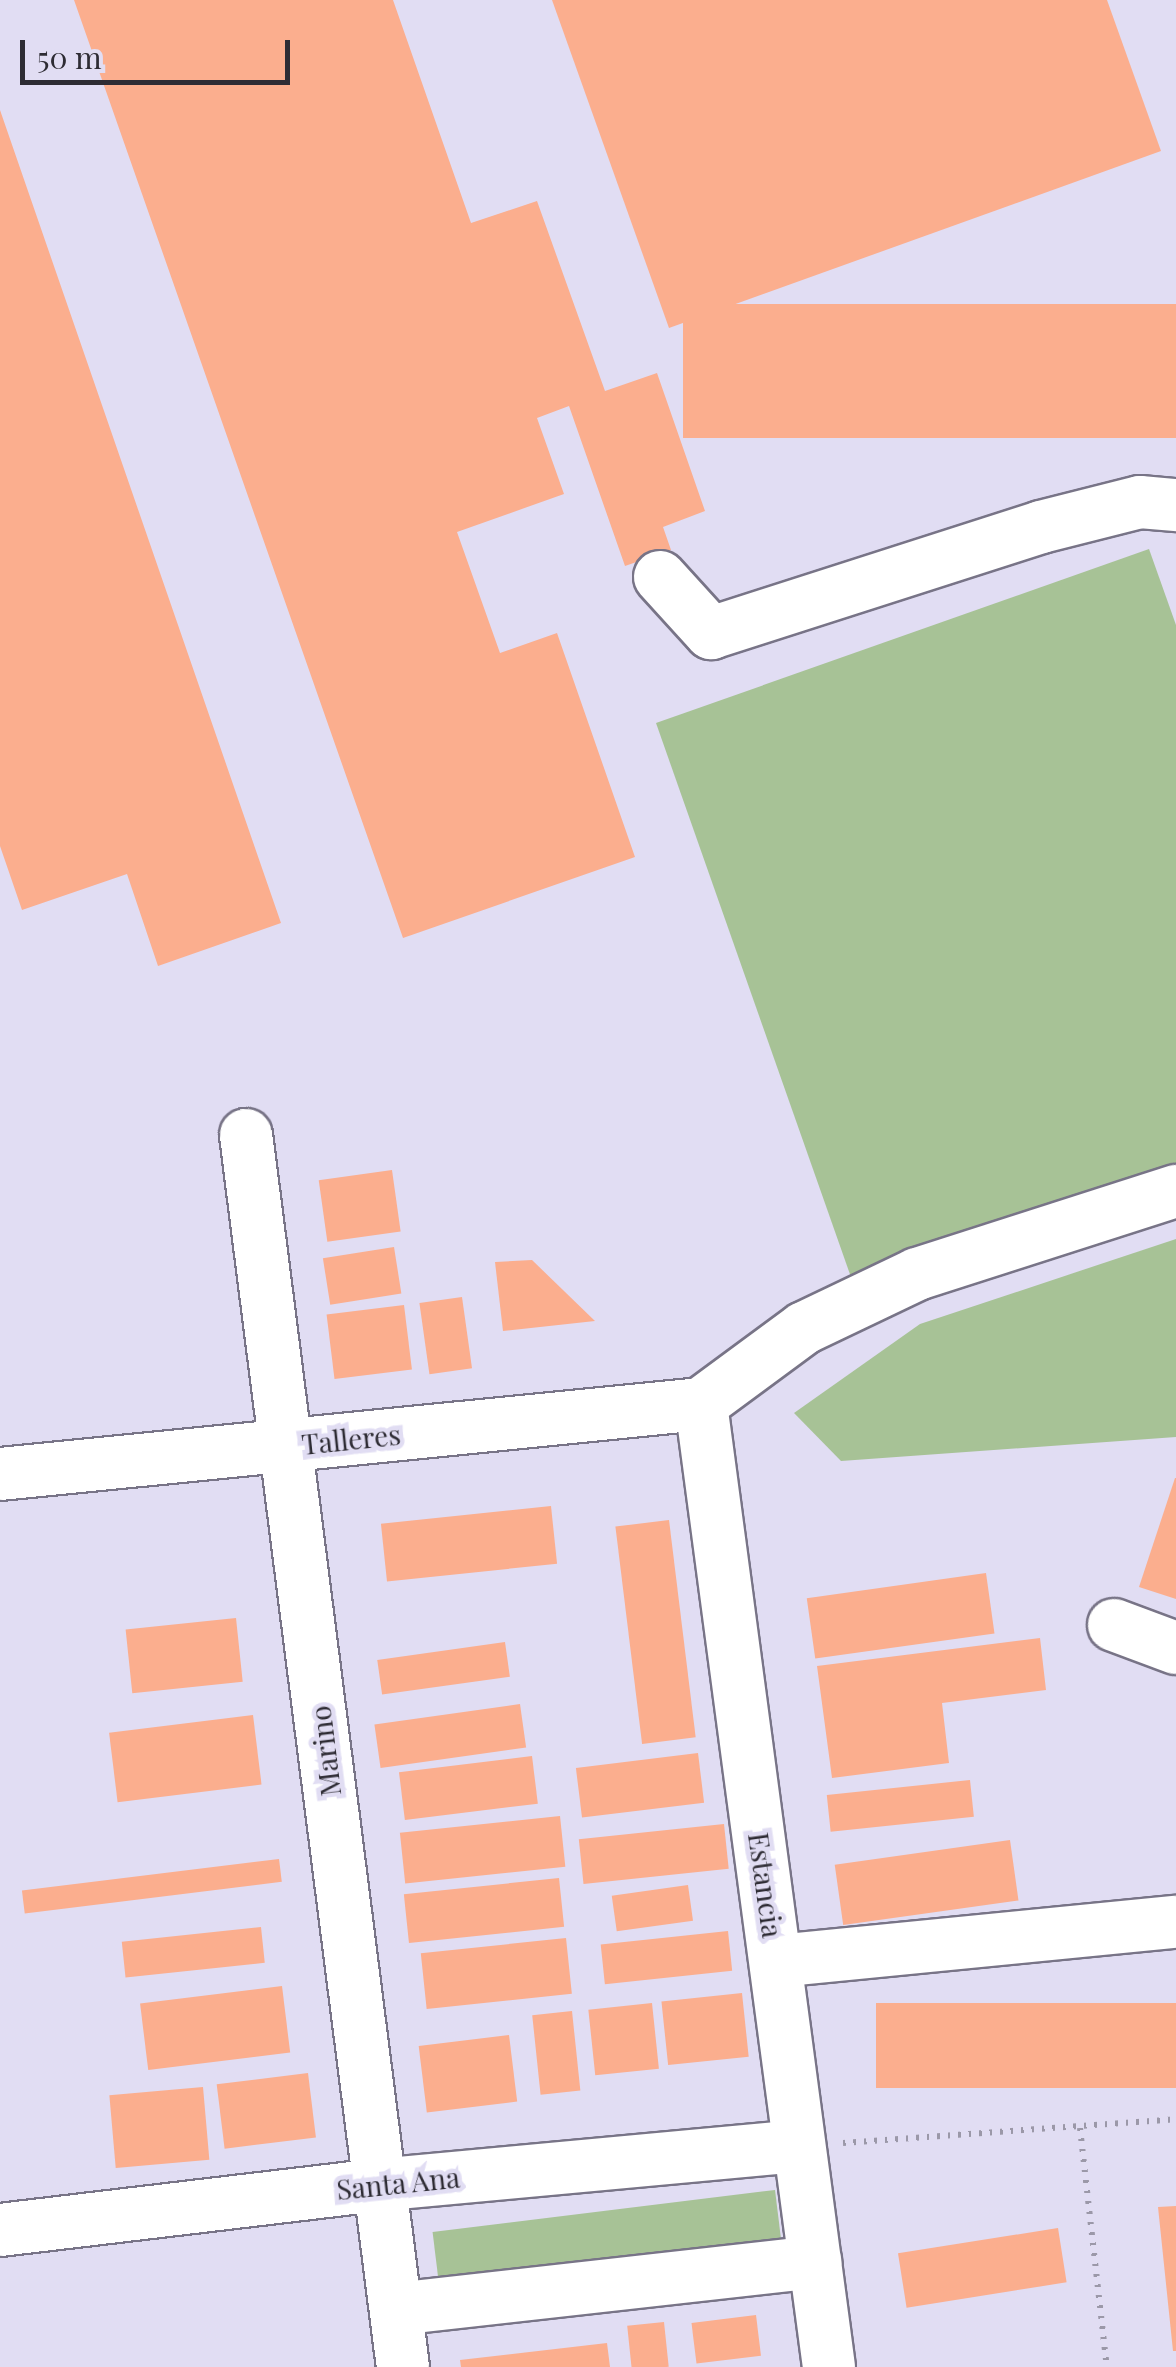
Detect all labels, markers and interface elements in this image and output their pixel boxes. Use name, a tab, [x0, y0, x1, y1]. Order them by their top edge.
scale bar	[25, 20, 295, 82]
text: 50 m	[37, 37, 102, 77]
street label: Talleres	[300, 1417, 402, 1461]
street label: Marino	[303, 1704, 347, 1798]
street label: Estancia	[742, 1830, 790, 1940]
street label: Santa Ana	[334, 2160, 462, 2206]

